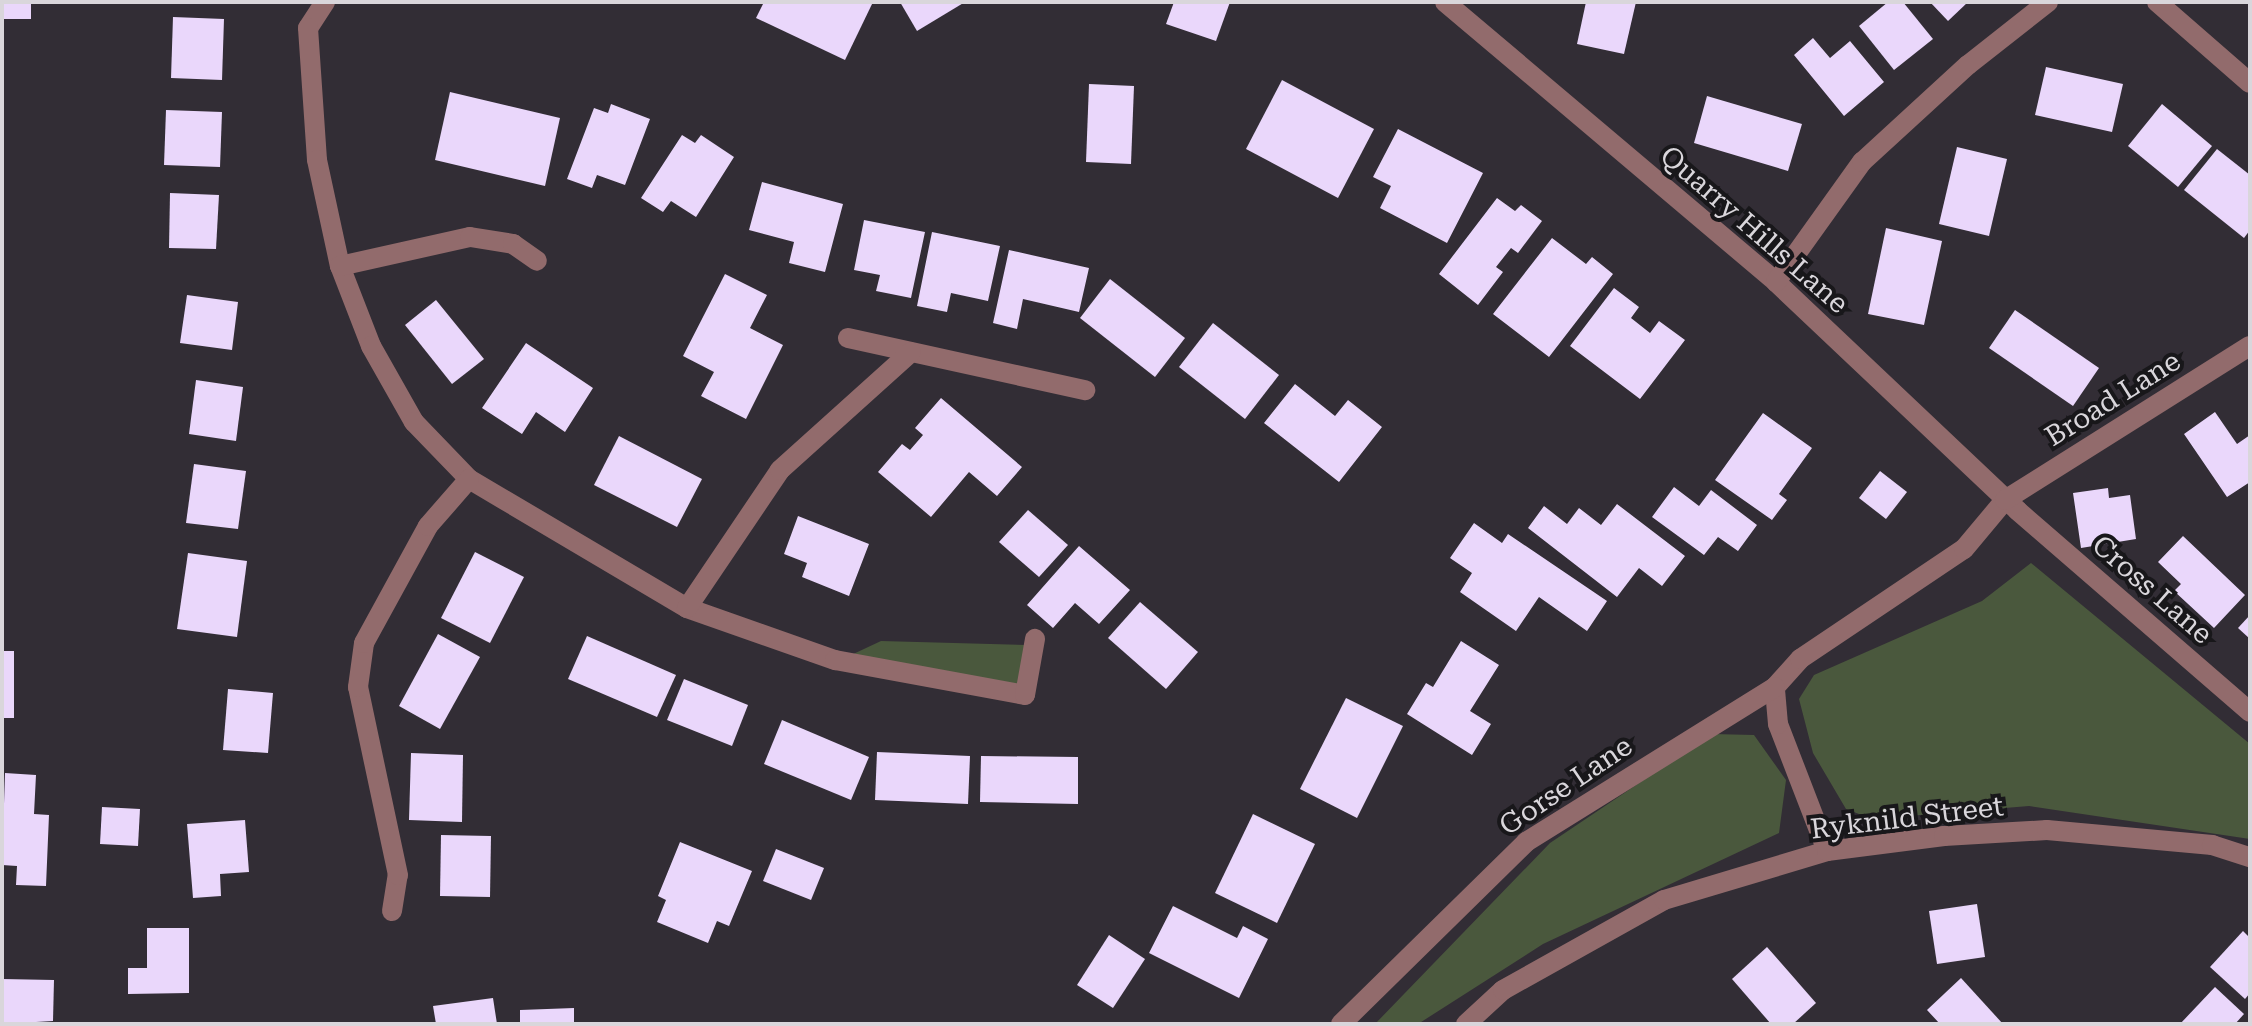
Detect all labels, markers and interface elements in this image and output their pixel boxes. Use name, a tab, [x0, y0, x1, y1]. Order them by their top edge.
street label: Quarry Hills Lane	[1653, 139, 1855, 321]
street label: Broad Lane	[2039, 344, 2187, 454]
street label: Cross Lane	[2085, 529, 2219, 651]
street label: Gorse Lane	[1493, 729, 1639, 843]
street label: Ryknild Street	[1809, 789, 2005, 847]

